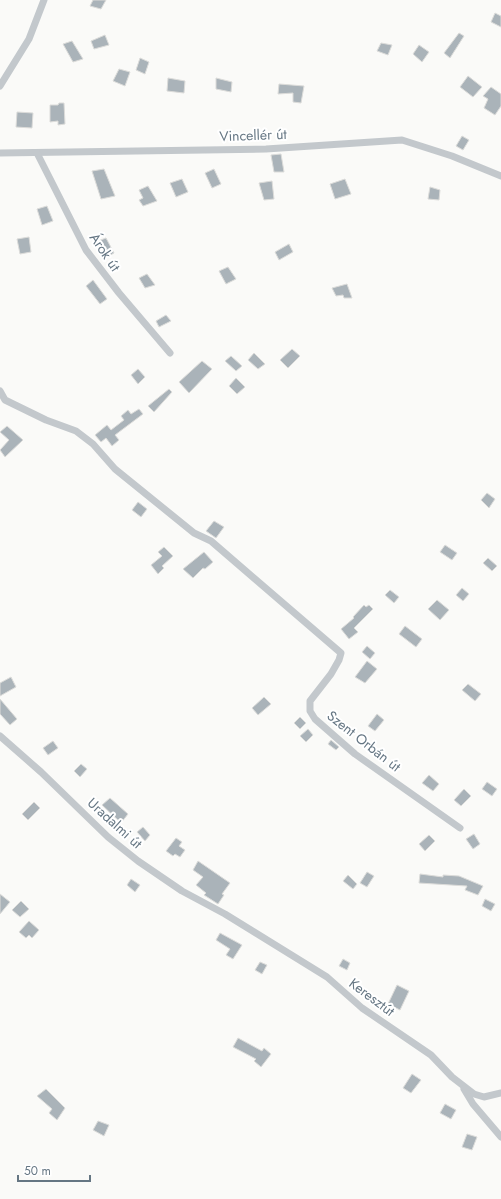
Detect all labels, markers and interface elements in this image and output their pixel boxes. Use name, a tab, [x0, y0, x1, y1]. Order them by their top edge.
street label: Vincellér út	[219, 124, 288, 146]
street label: Árok út	[85, 229, 126, 276]
street label: Szent Orbán út	[323, 706, 406, 777]
street label: Uradalmi út	[83, 793, 147, 854]
street label: Keresztút	[345, 973, 400, 1021]
scale bar	[18, 1157, 90, 1183]
text: 50 m	[24, 1162, 51, 1180]

